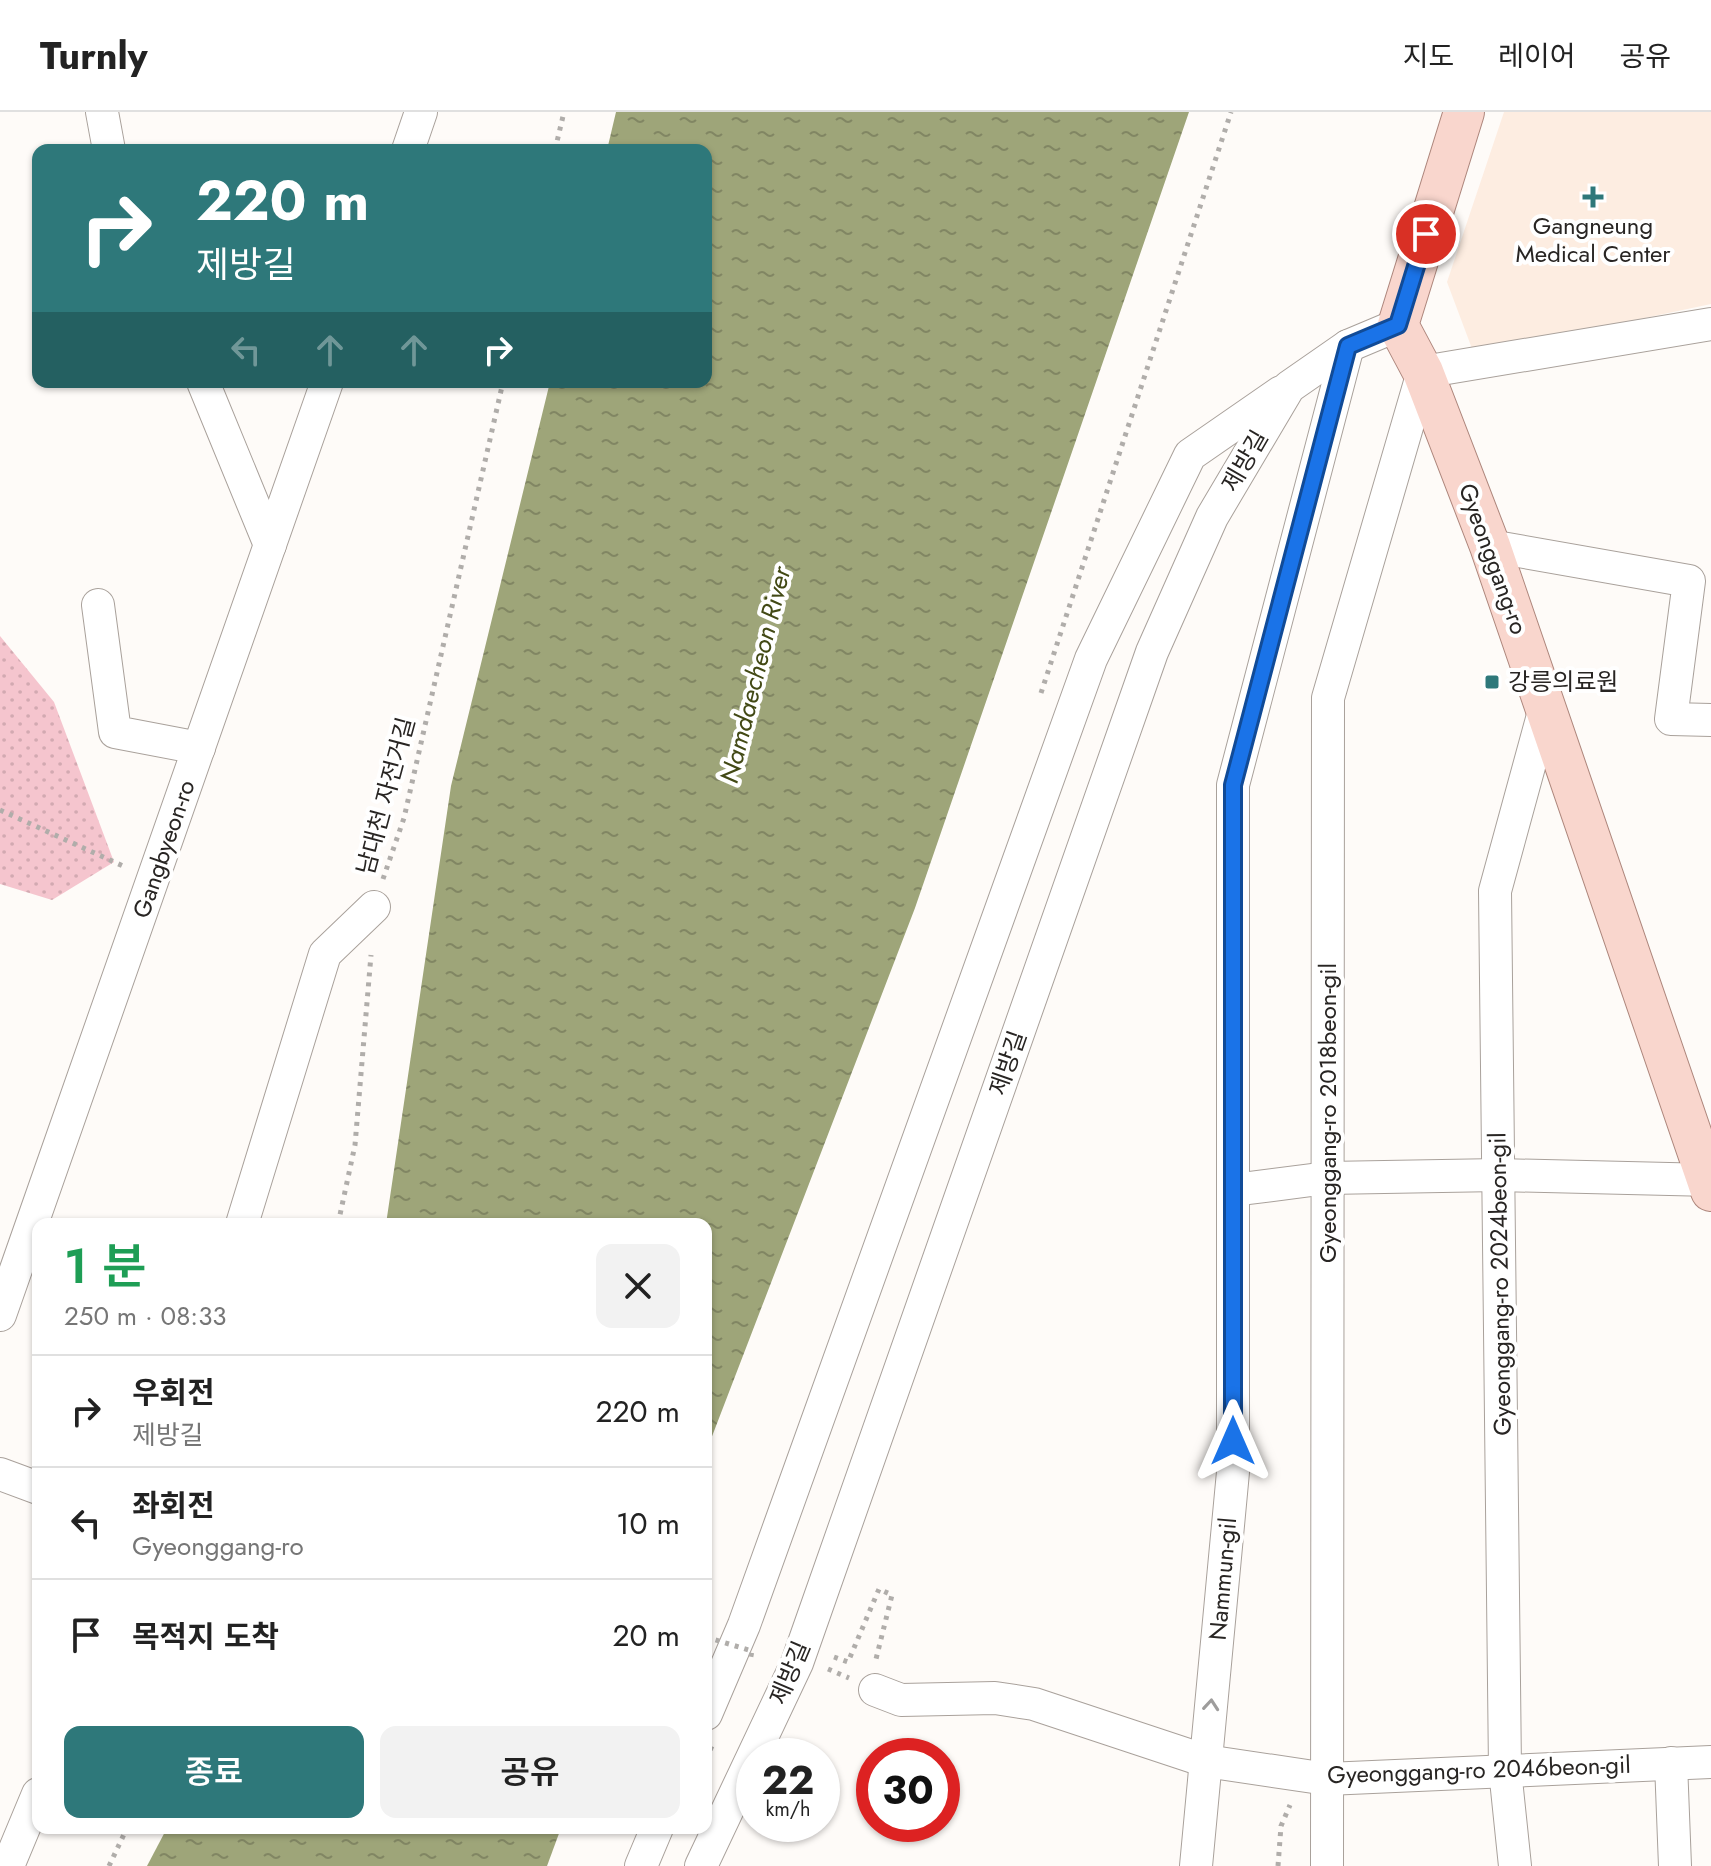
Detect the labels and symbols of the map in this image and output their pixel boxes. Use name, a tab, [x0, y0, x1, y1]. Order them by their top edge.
marker: Gangneung Medical Center	[1582, 186, 1604, 208]
pin	[1392, 200, 1460, 268]
place label: Gangneung Medical Center	[1515, 208, 1671, 271]
street label: 제방길	[1213, 423, 1276, 498]
street label: Gyeonggang-ro	[1450, 478, 1537, 639]
water label: Namdaecheon River	[710, 562, 801, 787]
place label: 강릉의료원	[1508, 664, 1618, 699]
marker: 강릉의료원	[1483, 673, 1501, 691]
street label: 남대천 자전거길	[348, 713, 423, 879]
street label: Gangbyeon-ro	[124, 775, 204, 923]
street label: Gyeonggang-ro 2018beon-gil	[1310, 963, 1345, 1263]
street label: 제방길	[980, 1026, 1035, 1100]
street label: Gyeonggang-ro 2024beon-gil	[1479, 1132, 1520, 1436]
position arrow	[1191, 1399, 1275, 1483]
street label: Nammun-gil	[1200, 1516, 1245, 1642]
street label: 제방길	[760, 1635, 819, 1710]
one-way arrow	[1202, 1698, 1219, 1711]
speed limit sign: 30	[856, 1738, 960, 1842]
street label: Gyeonggang-ro 2046beon-gil	[1327, 1747, 1631, 1792]

